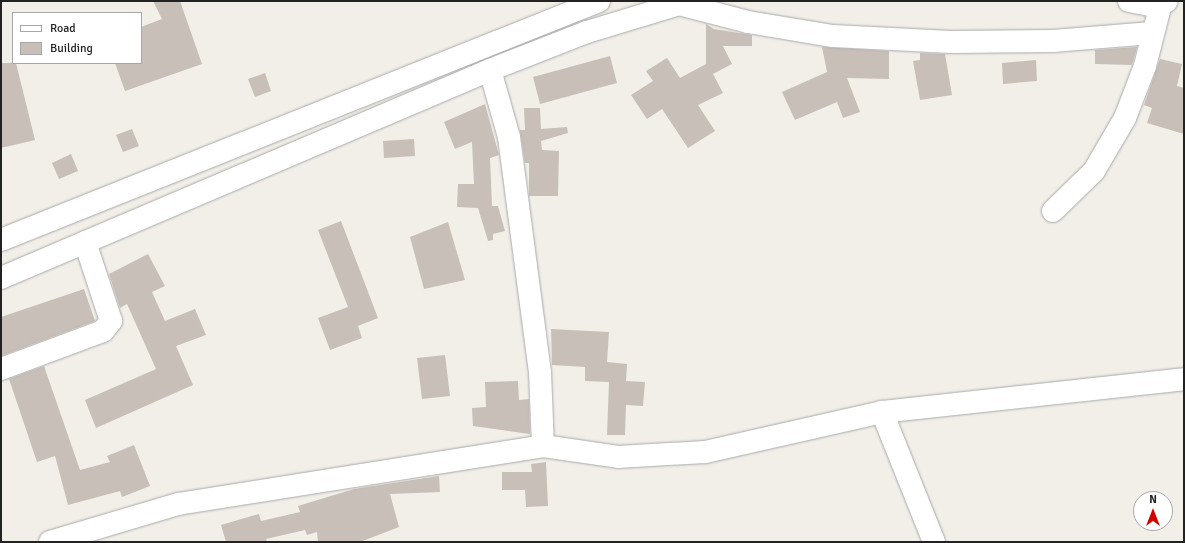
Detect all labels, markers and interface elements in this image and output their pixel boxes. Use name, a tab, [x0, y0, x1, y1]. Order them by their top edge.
legend	[12, 12, 142, 64]
text: Road	[50, 21, 76, 36]
text: Building	[50, 41, 93, 56]
north arrow	[1133, 491, 1173, 531]
text: N	[1149, 493, 1157, 506]

